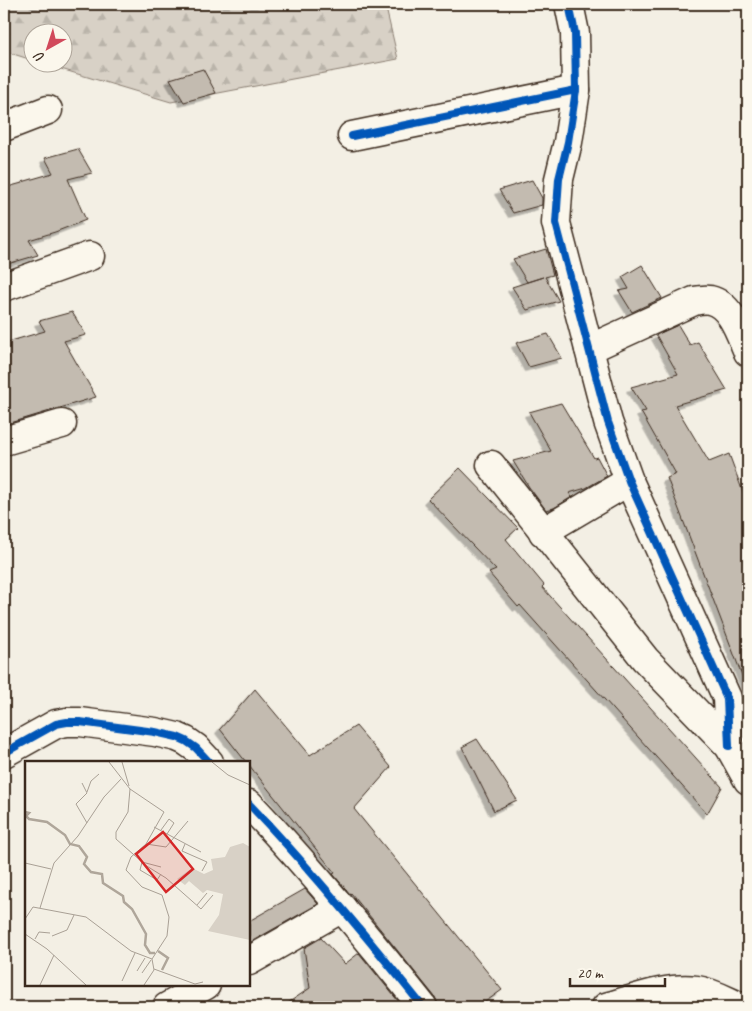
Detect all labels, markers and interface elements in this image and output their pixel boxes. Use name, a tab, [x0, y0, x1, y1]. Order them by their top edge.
north arrow	[22, 22, 72, 72]
text: U	[30, 47, 48, 66]
inset map	[25, 761, 250, 986]
scale bar	[570, 956, 664, 988]
text: 20 m	[577, 964, 604, 983]

